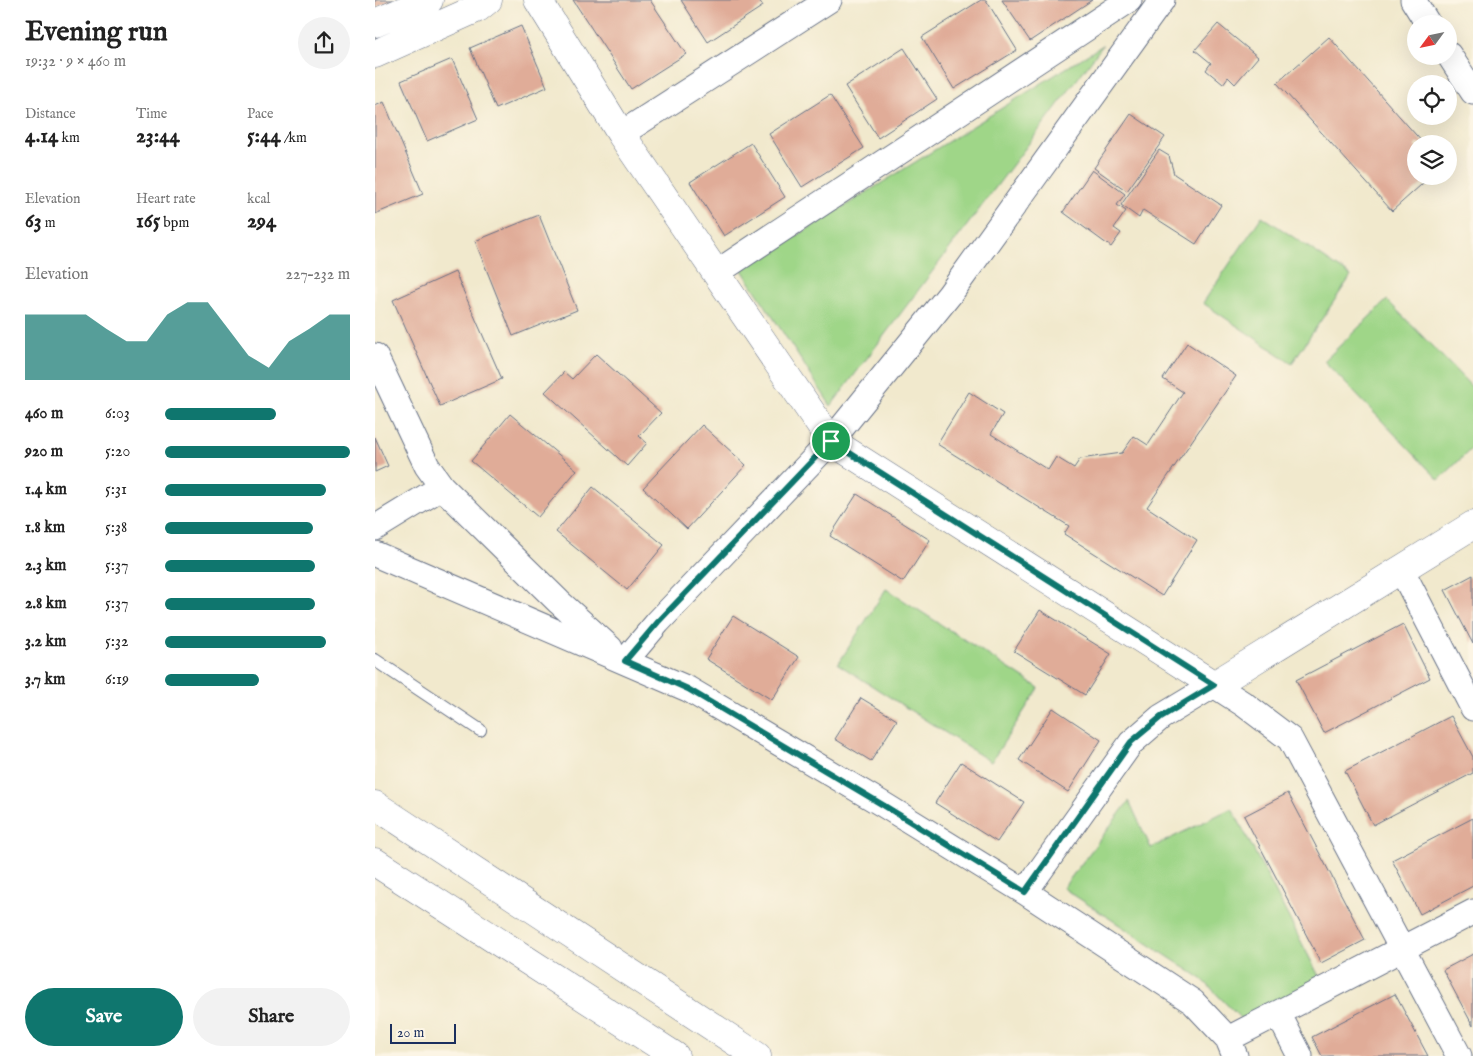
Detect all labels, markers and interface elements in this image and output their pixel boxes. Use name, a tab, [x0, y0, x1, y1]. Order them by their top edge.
text: Evening run	[25, 15, 168, 50]
north arrow	[1407, 15, 1457, 65]
map controls	[1407, 15, 1457, 185]
button: share	[298, 17, 350, 69]
text: 19:32 · 9 × 460 m	[25, 52, 126, 72]
button: locate	[1407, 75, 1457, 125]
text: Distance	[25, 105, 76, 123]
text: Time	[136, 105, 167, 123]
text: Pace	[247, 105, 274, 123]
text: 4.14	[25, 123, 58, 150]
text: 23:44	[136, 123, 180, 150]
text: 5:44	[247, 123, 281, 150]
text: km	[58, 129, 80, 147]
text: /km	[281, 129, 307, 147]
button: layers	[1407, 135, 1457, 185]
text: Elevation	[25, 190, 81, 208]
text: Heart rate	[136, 190, 196, 208]
text: kcal	[247, 190, 270, 208]
text: 63	[25, 208, 42, 235]
text: 165	[136, 208, 160, 235]
text: 294	[247, 208, 276, 235]
text: m	[42, 214, 56, 232]
text: bpm	[160, 214, 189, 232]
text: Elevation	[25, 265, 88, 285]
text: 227–232 m	[285, 265, 350, 285]
text: 460 m	[25, 404, 63, 424]
text: 6:03	[105, 404, 130, 424]
pin	[810, 420, 852, 462]
icon: arrive	[817, 427, 845, 455]
text: 920 m	[25, 442, 63, 462]
text: 5:20	[105, 442, 130, 462]
text: 1.4 km	[25, 480, 67, 500]
text: 5:31	[105, 480, 127, 500]
text: 1.8 km	[25, 518, 65, 538]
text: 5:38	[105, 518, 127, 538]
text: 2.3 km	[25, 556, 66, 576]
text: 5:37	[105, 556, 128, 576]
text: 2.8 km	[25, 594, 67, 614]
text: 5:37	[105, 594, 128, 614]
text: 3.2 km	[25, 632, 66, 652]
text: 5:32	[105, 632, 129, 652]
text: 3.7 km	[25, 670, 65, 690]
text: 6:19	[105, 670, 129, 690]
button: Save	[25, 988, 183, 1046]
button: Share	[193, 988, 350, 1046]
scale bar	[390, 1021, 456, 1044]
text: 20 m	[397, 1024, 424, 1042]

